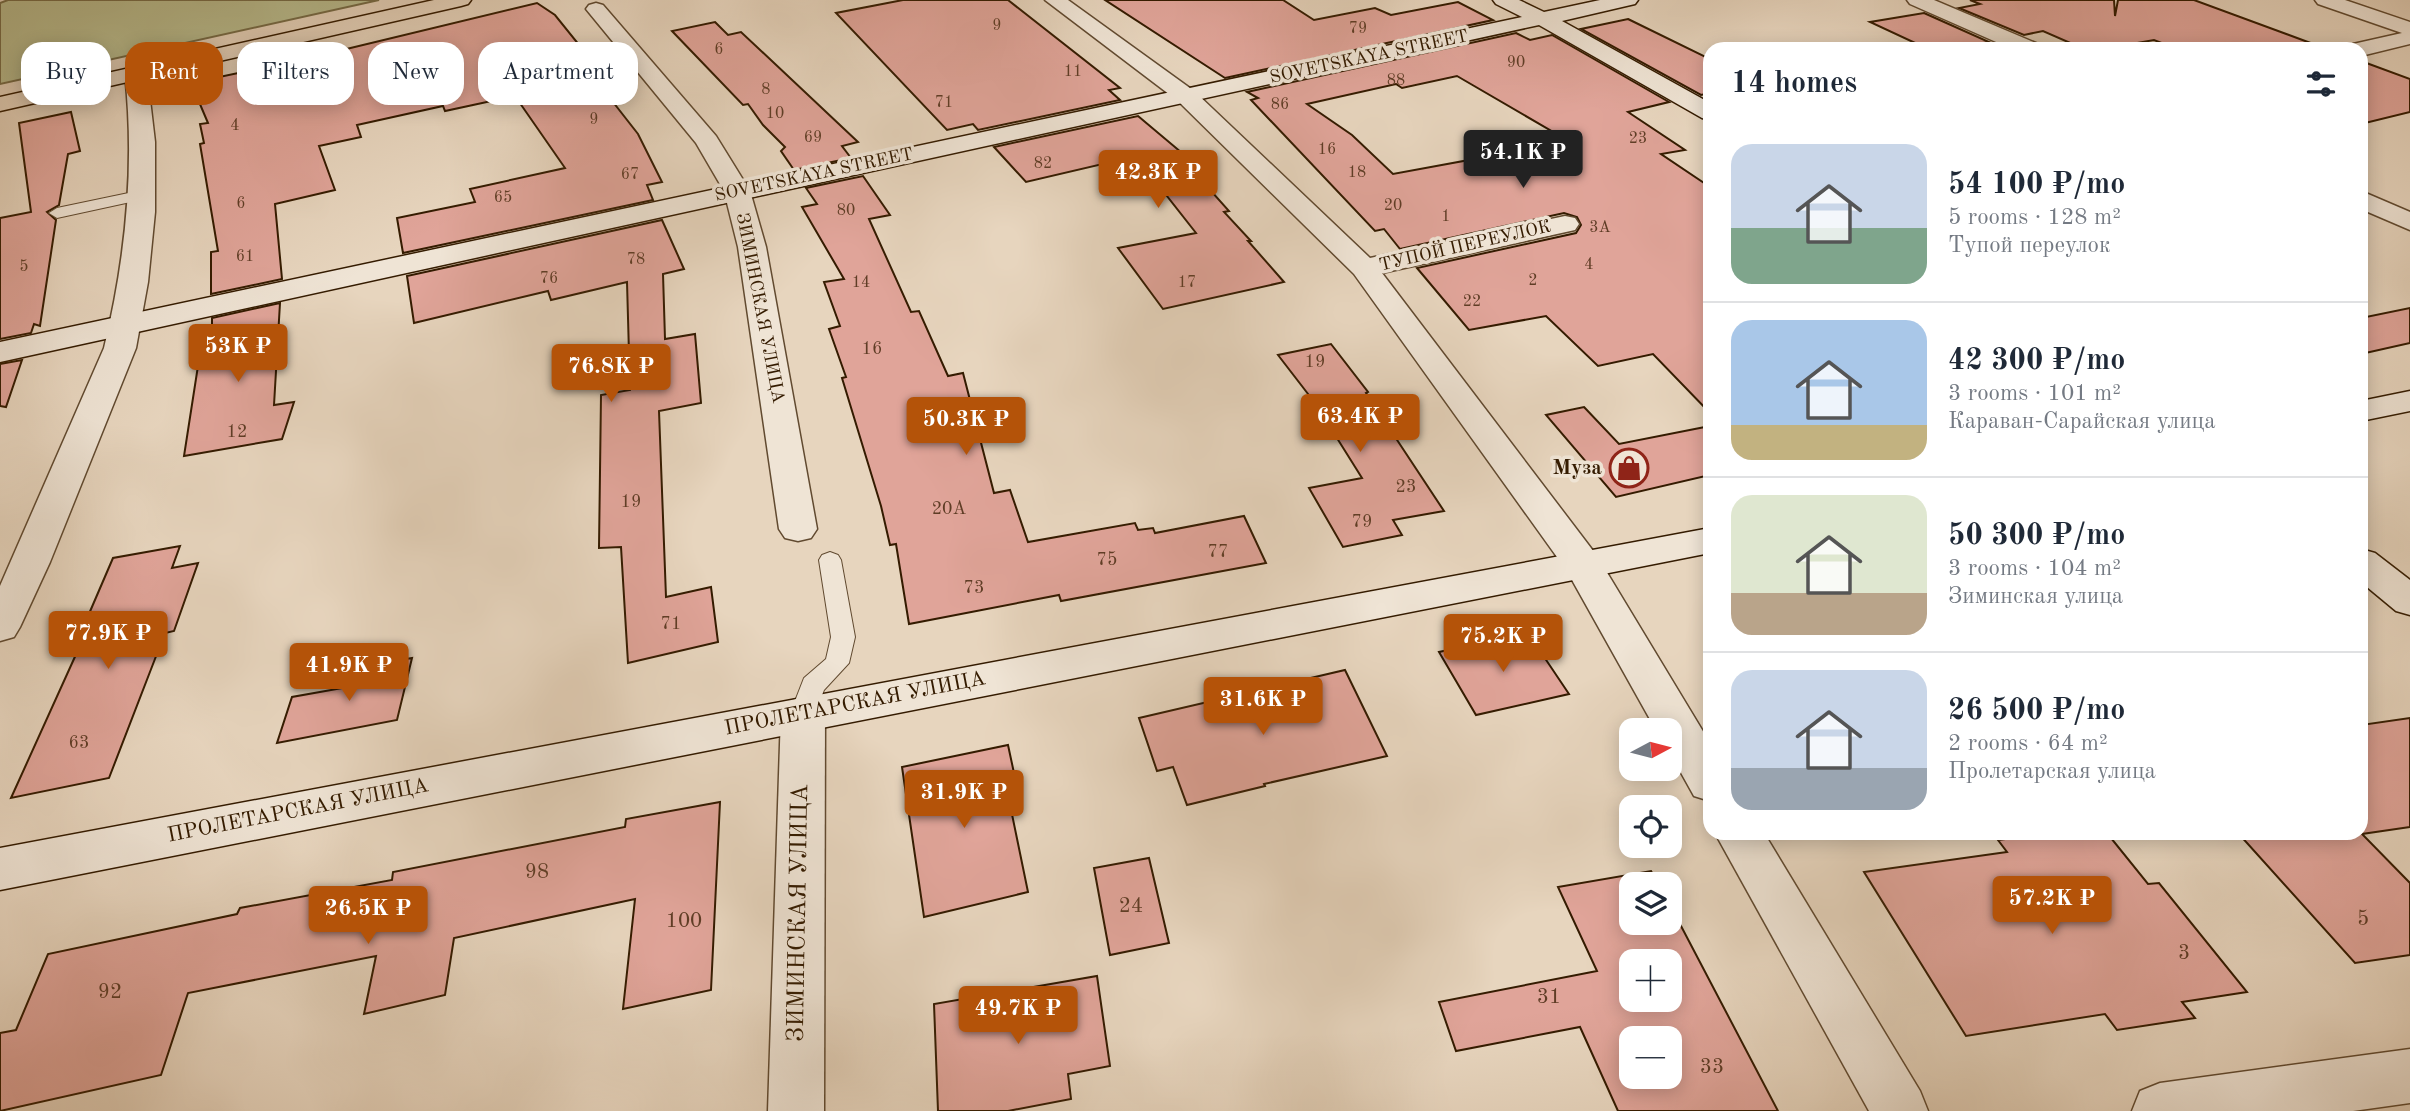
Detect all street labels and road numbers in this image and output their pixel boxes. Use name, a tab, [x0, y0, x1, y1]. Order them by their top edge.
street label: SOVETSKAYA STREET	[1268, 27, 1470, 87]
street label: SOVETSKAYA STREET	[713, 145, 915, 205]
street label: ЗИМИНСКАЯ УЛИЦА	[733, 211, 787, 405]
street label: ТУПОЙ ПЕРЕУЛОК	[1376, 214, 1553, 275]
street label: ПРОЛЕТАРСКАЯ УЛИЦА	[723, 668, 987, 740]
street label: ПРОЛЕТАРСКАЯ УЛИЦА	[166, 775, 430, 847]
street label: ЗИМИНСКАЯ УЛИЦА	[785, 784, 813, 1042]

